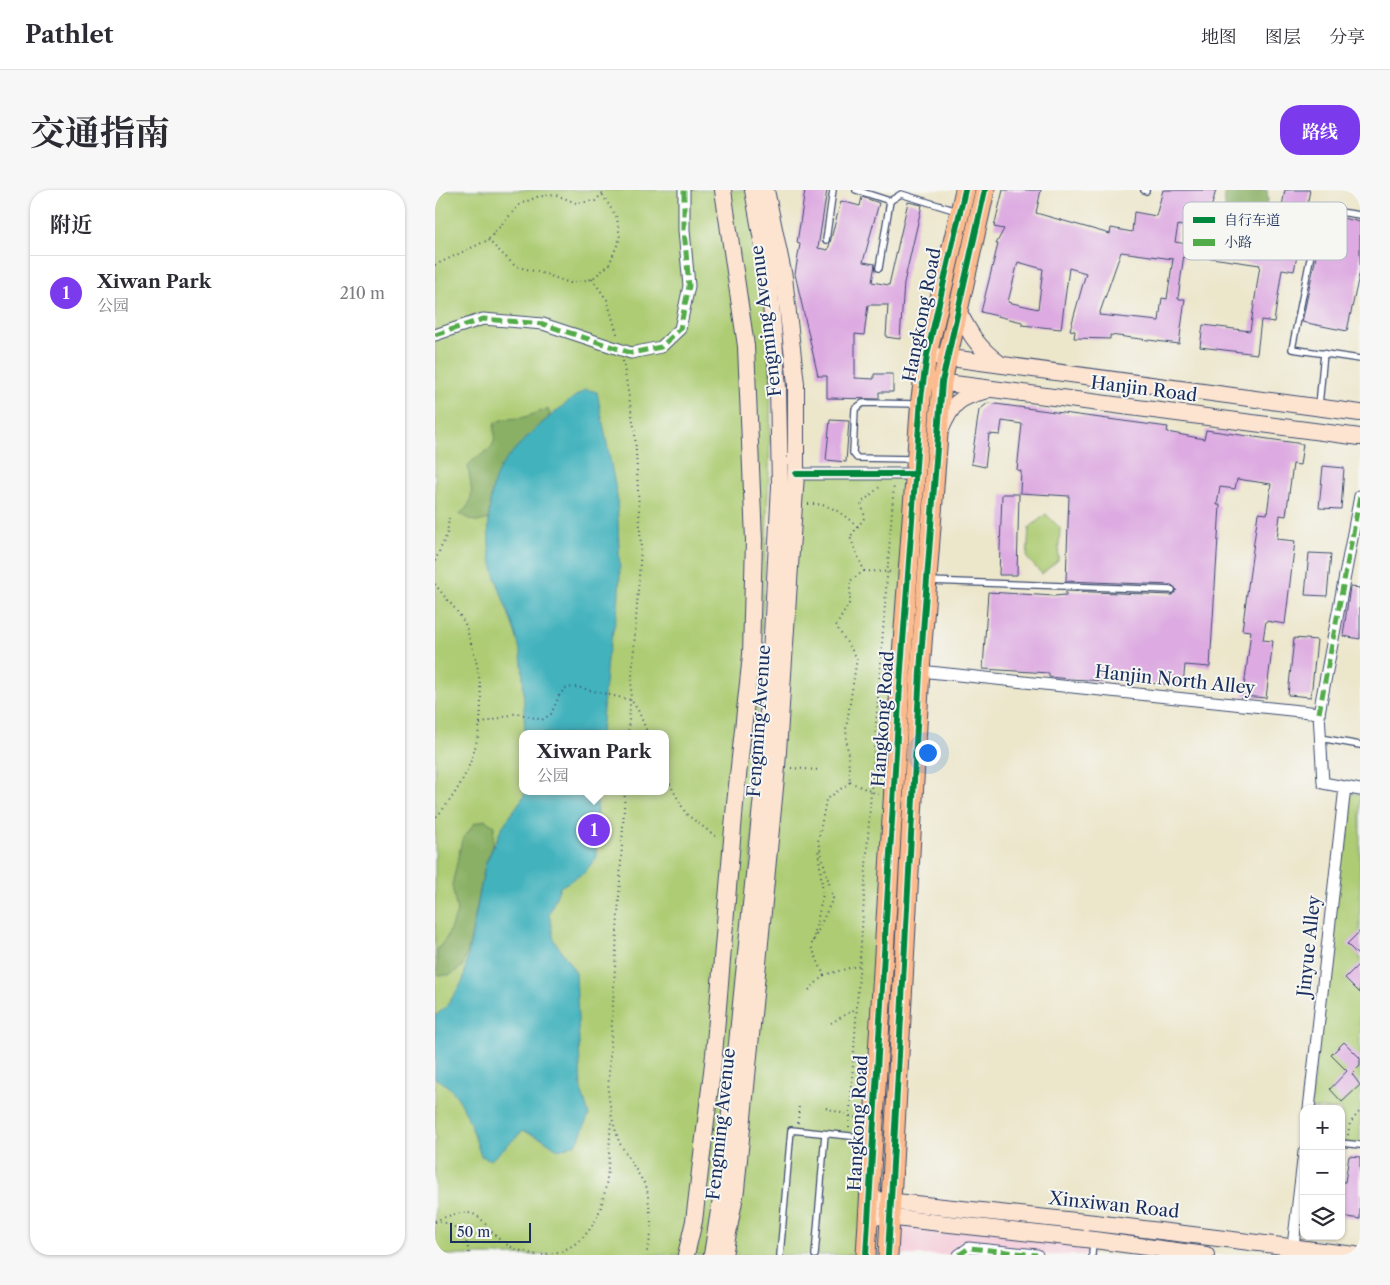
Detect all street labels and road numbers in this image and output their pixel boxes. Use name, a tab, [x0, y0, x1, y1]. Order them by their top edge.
street label: Fengming Avenue	[746, 244, 786, 398]
street label: Hangkong Road	[898, 246, 946, 384]
street label: Hanjin Road	[1089, 372, 1199, 406]
street label: Fengming Avenue	[743, 644, 775, 798]
street label: Hangkong Road	[867, 650, 899, 788]
street label: Hanjin North Alley	[1094, 661, 1257, 699]
street label: Jinyue Alley	[1292, 893, 1325, 1001]
street label: Fengming Avenue	[702, 1047, 740, 1201]
street label: Hangkong Road	[843, 1054, 873, 1192]
street label: Xinxiwan Road	[1047, 1187, 1180, 1223]

